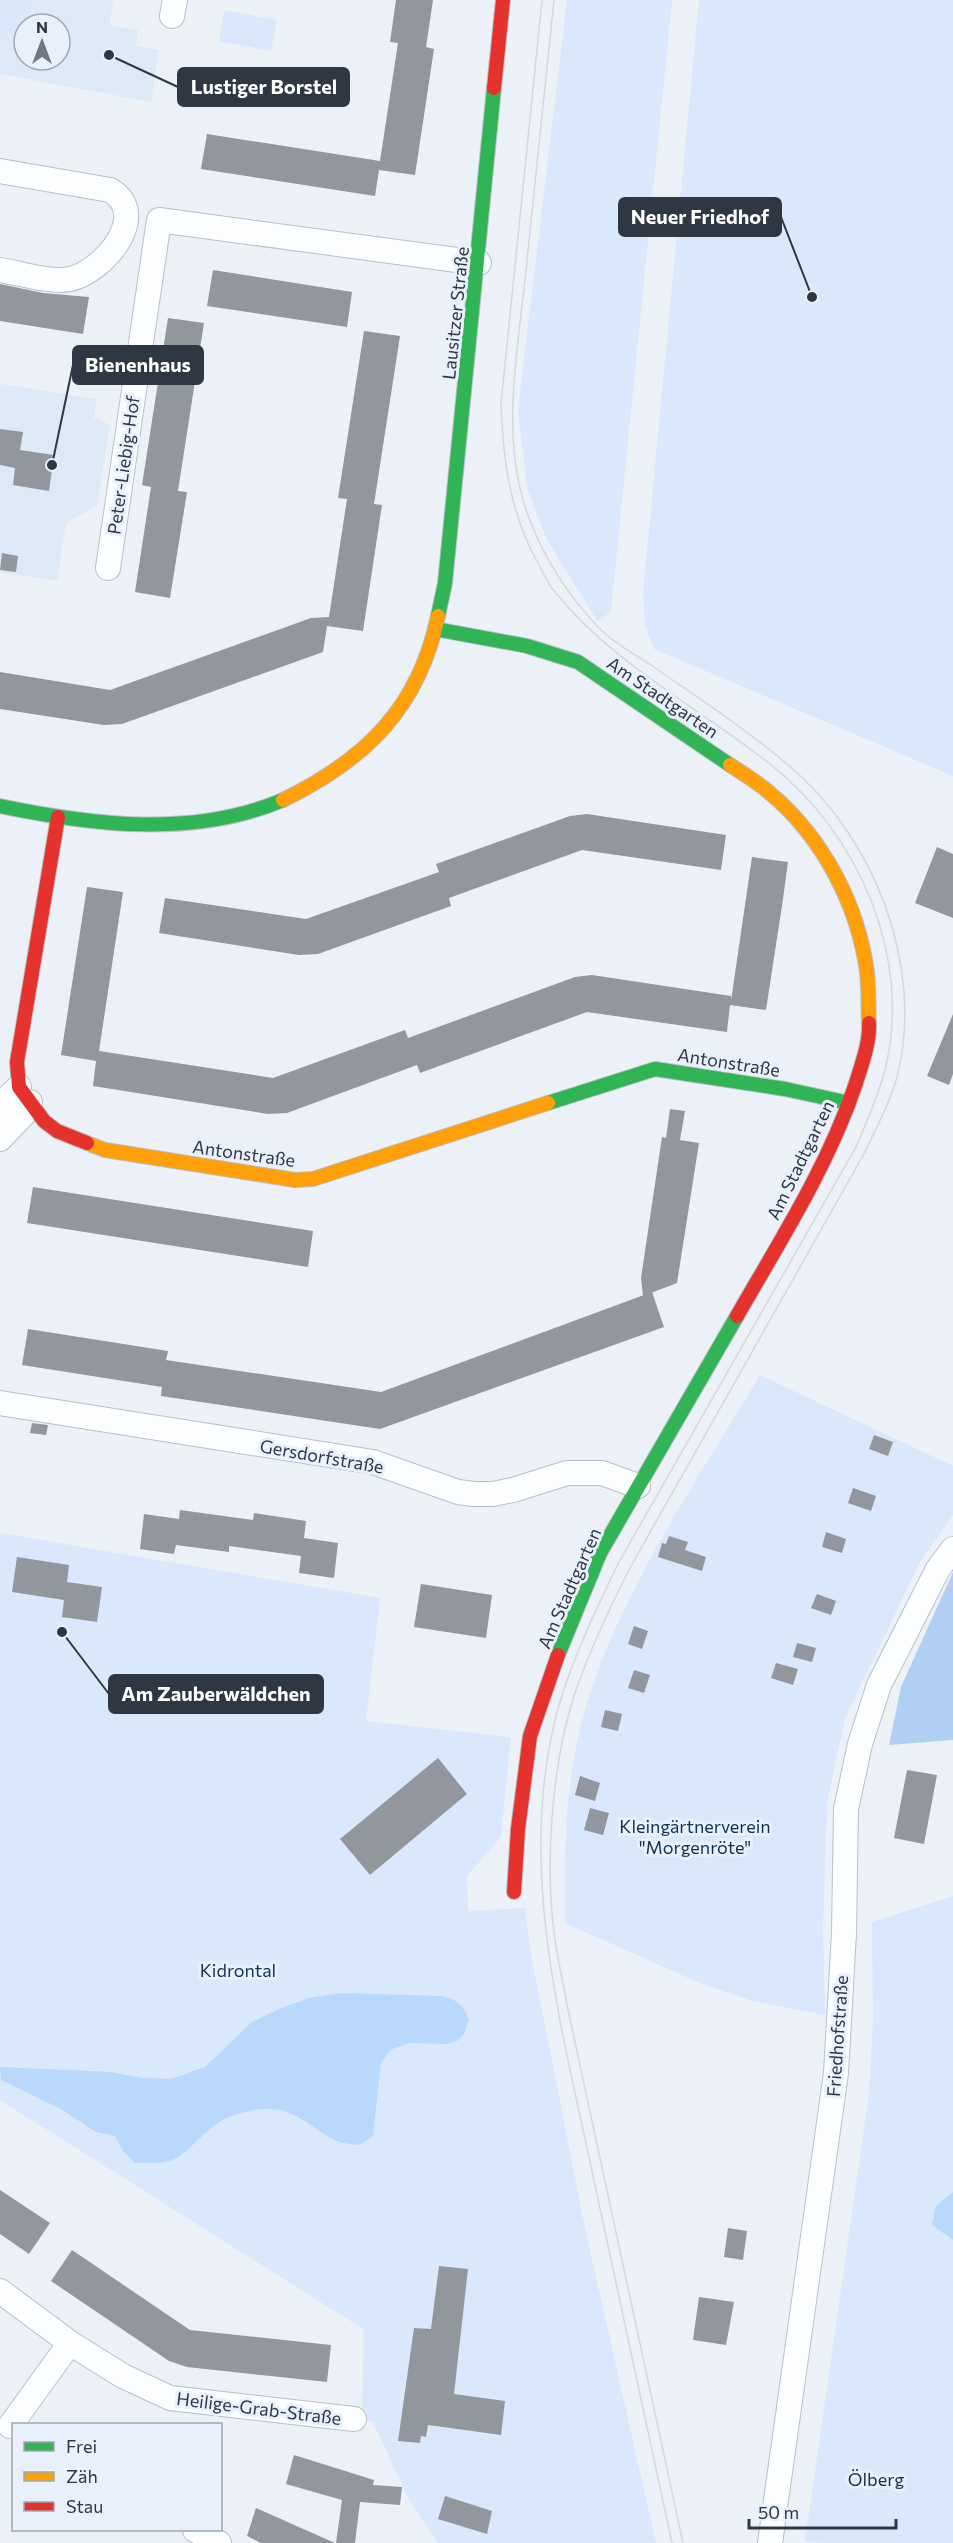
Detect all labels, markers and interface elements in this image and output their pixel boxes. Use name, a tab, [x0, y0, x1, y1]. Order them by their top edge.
north arrow	[12, 12, 72, 72]
text: N	[36, 17, 48, 36]
callout: Lustiger Borstel	[178, 68, 349, 106]
text: Lustiger Borstel	[191, 74, 337, 98]
callout: Neuer Friedhof	[619, 198, 781, 236]
text: Neuer Friedhof	[631, 204, 770, 228]
street label: Lausitzer Straße	[437, 245, 473, 381]
callout: Bienenhaus	[73, 346, 203, 384]
text: Bienenhaus	[85, 352, 191, 376]
street label: Peter-Liebig-Hof	[102, 393, 144, 536]
street label: Am Stadtgarten	[603, 652, 723, 742]
street label: Antonstraße	[676, 1043, 782, 1081]
street label: Am Stadtgarten	[762, 1097, 838, 1223]
street label: Antonstraße	[191, 1135, 297, 1171]
street label: Gersdorfstraße	[258, 1434, 386, 1478]
street label: Am Stadtgarten	[533, 1524, 605, 1652]
callout: Am Zauberwäldchen	[109, 1675, 323, 1713]
text: Am Zauberwäldchen	[121, 1681, 311, 1705]
park label: Kleingärtnerverein "Morgenröte"	[619, 1815, 771, 1858]
park label: Kidrontal	[200, 1959, 276, 1981]
street label: Friedhofstraße	[822, 1974, 852, 2098]
street label: Heilige-Grab-Straße	[175, 2387, 343, 2429]
legend	[12, 2423, 222, 2531]
text: Frei	[66, 2435, 97, 2457]
text: Zäh	[66, 2465, 98, 2487]
park label: Ölberg	[848, 2468, 904, 2490]
scale bar	[749, 2492, 896, 2530]
text: Stau	[66, 2495, 103, 2517]
text: 50 m	[758, 2501, 799, 2523]

